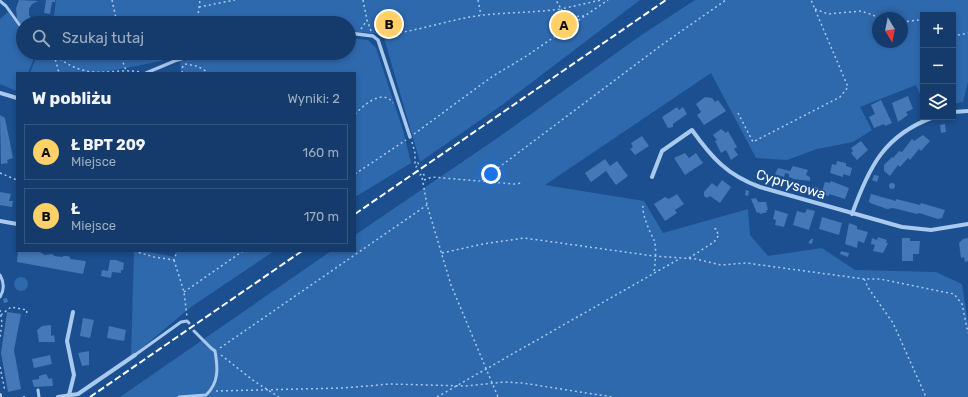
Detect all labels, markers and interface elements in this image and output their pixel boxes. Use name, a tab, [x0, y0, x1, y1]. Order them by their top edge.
pin: B	[376, 9, 402, 39]
pin: A	[551, 10, 577, 40]
north arrow	[872, 12, 908, 48]
map controls	[920, 12, 956, 120]
button: +	[920, 12, 956, 48]
search box	[16, 16, 356, 60]
icon: search	[30, 27, 52, 49]
text: Szukaj tutaj	[62, 29, 144, 47]
button: −	[920, 48, 956, 84]
button: layers	[920, 84, 956, 120]
text: W pobliżu	[32, 88, 111, 108]
text: Wyniki: 2	[287, 91, 340, 106]
text: Ł BPT 209	[71, 136, 146, 154]
text: A	[41, 145, 51, 160]
text: 160 m	[303, 145, 339, 160]
text: Miejsce	[71, 154, 116, 169]
your location	[481, 164, 501, 184]
street label: Cyprysowa	[754, 166, 828, 203]
text: Ł	[71, 200, 80, 218]
text: B	[41, 209, 51, 224]
text: 170 m	[304, 209, 339, 224]
text: Miejsce	[71, 218, 116, 233]

